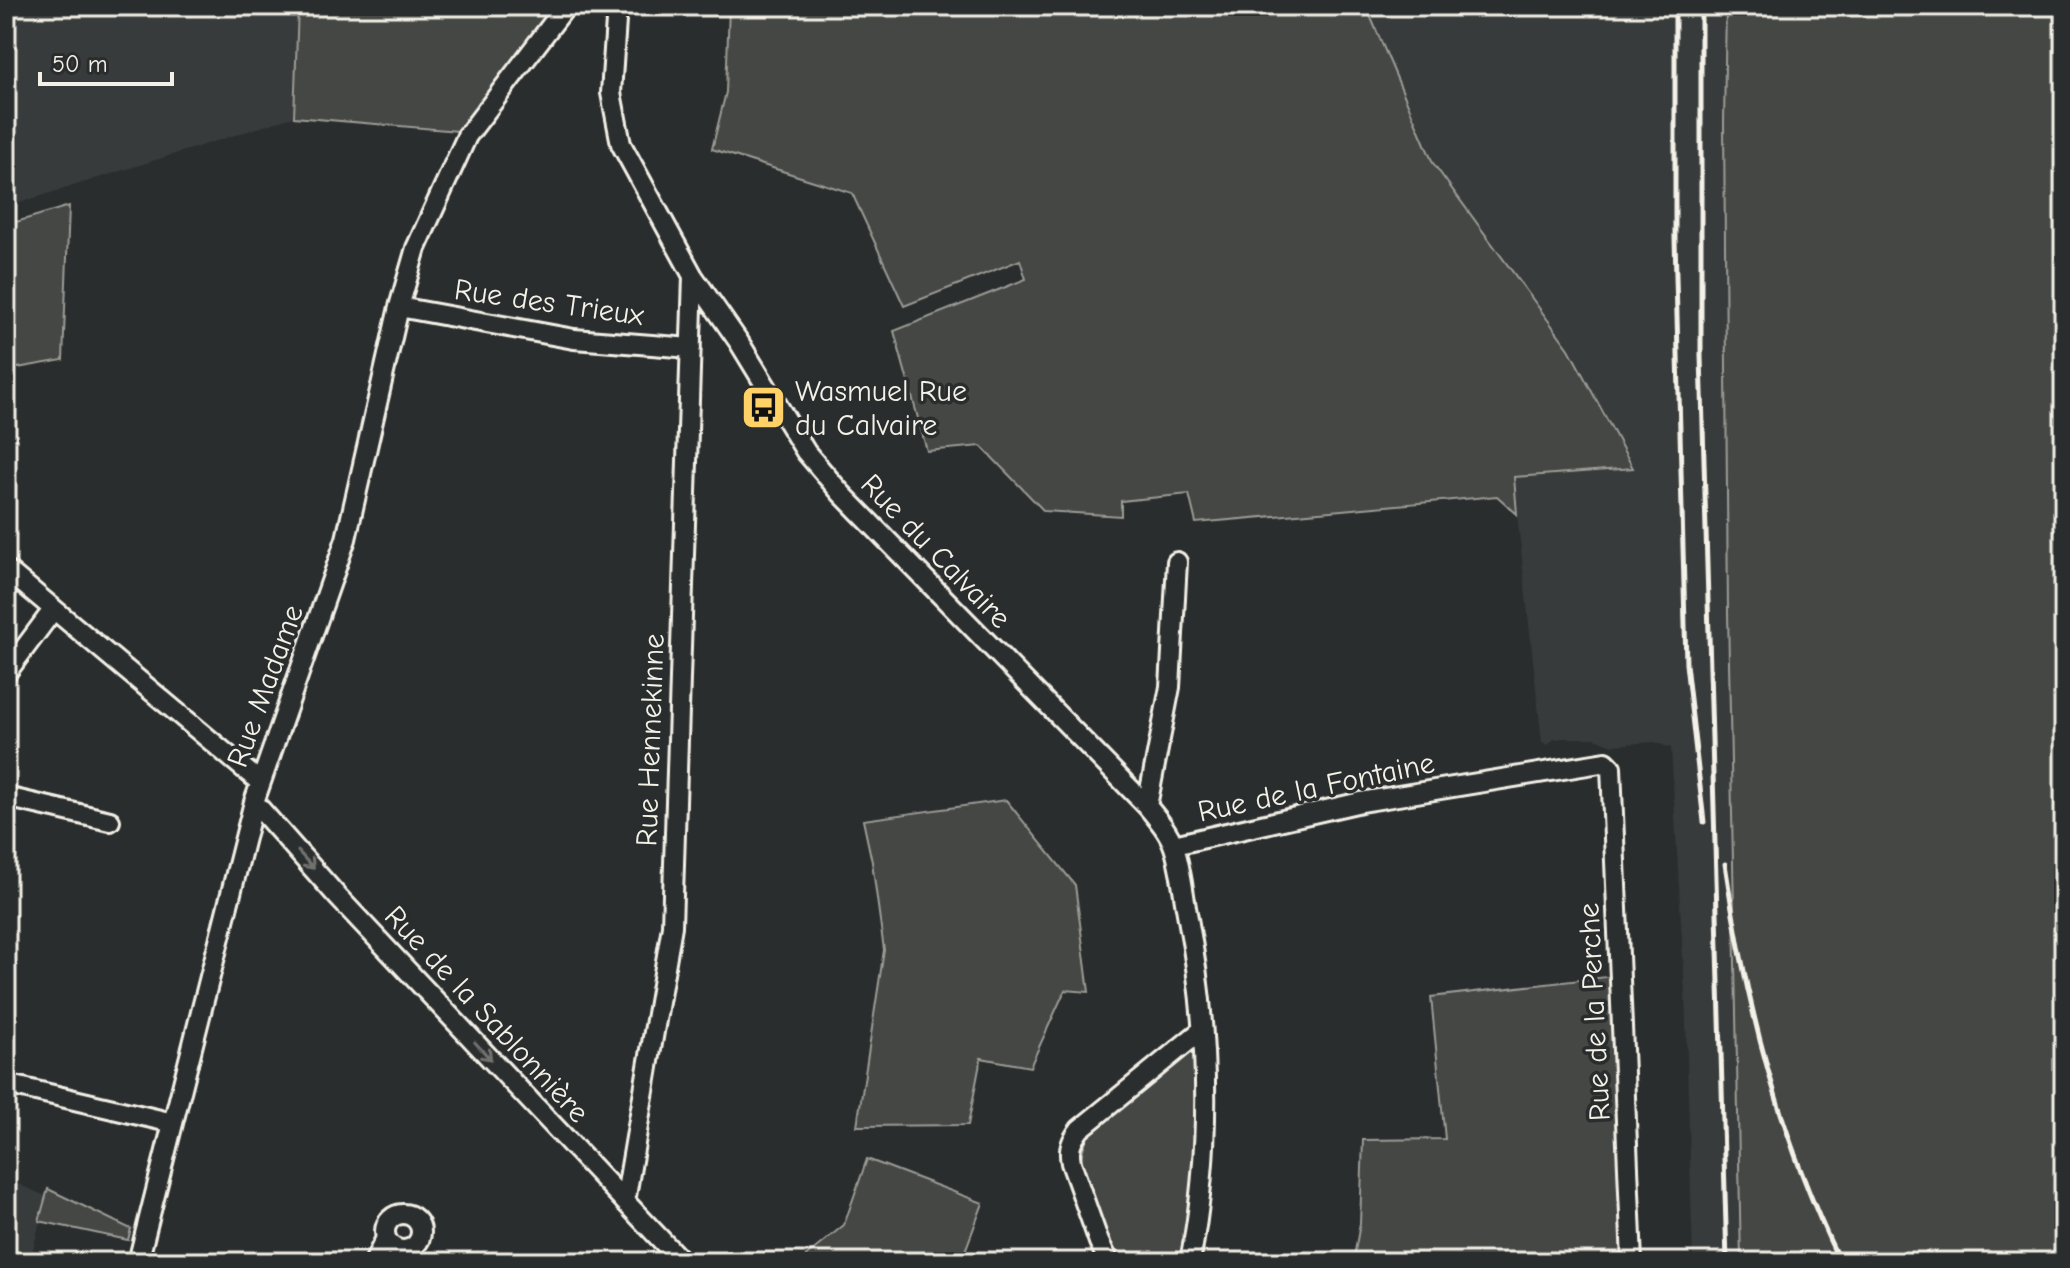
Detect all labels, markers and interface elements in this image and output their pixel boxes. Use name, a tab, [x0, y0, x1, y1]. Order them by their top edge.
scale bar	[40, 36, 172, 86]
text: 50 m	[52, 50, 108, 78]
street label: Rue des Trieux	[452, 272, 647, 333]
place label: Wasmuel Rue du Calvaire	[795, 374, 967, 443]
bus stop icon: Wasmuel Rue du Calvaire	[740, 384, 788, 432]
street label: Rue du Calvaire	[853, 467, 1018, 636]
street label: Rue Madame	[220, 600, 311, 772]
street label: Rue Hennekinne	[629, 633, 672, 847]
street label: Rue de la Fontaine	[1195, 745, 1438, 830]
one-way arrow	[296, 850, 314, 870]
street label: Rue de la Sablonnière	[377, 899, 596, 1130]
street label: Rue de la Perche	[1571, 902, 1618, 1122]
one-way arrow	[473, 1040, 491, 1060]

